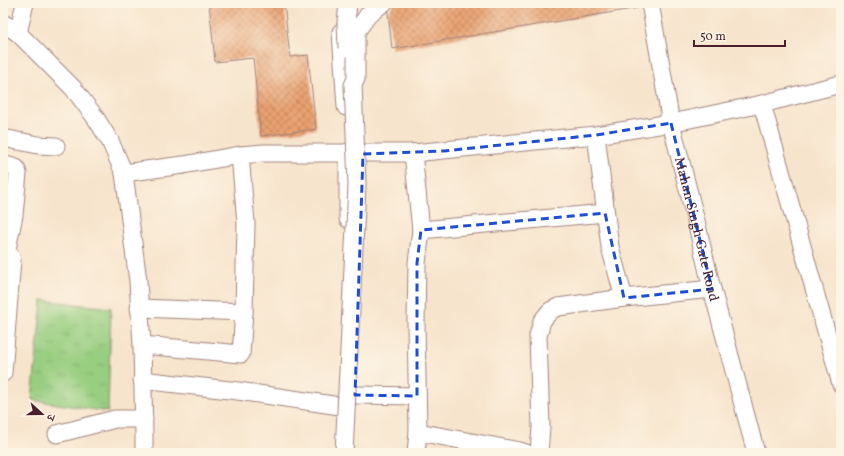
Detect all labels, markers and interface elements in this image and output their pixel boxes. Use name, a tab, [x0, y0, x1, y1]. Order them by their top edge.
scale bar	[694, 22, 785, 48]
text: 50 m	[700, 29, 726, 45]
street label: Mahan Singh Gate Road	[669, 155, 723, 304]
north arrow	[22, 394, 62, 434]
text: उ	[41, 411, 58, 424]

